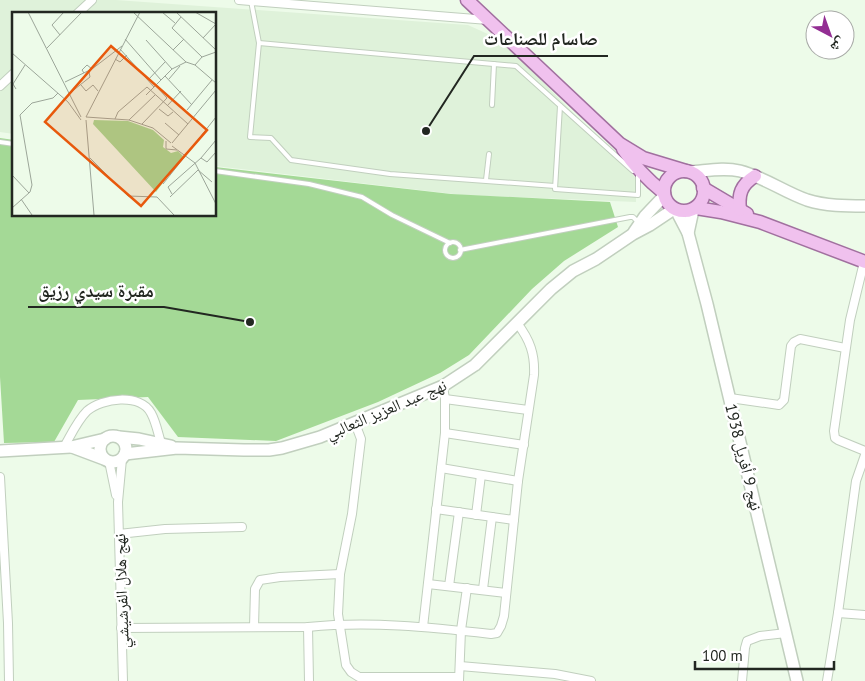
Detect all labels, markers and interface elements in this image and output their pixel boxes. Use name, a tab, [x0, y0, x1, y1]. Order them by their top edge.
north arrow	[805, 10, 855, 60]
inset map	[12, 12, 216, 216]
callout: صاسام للصناعات	[474, 23, 608, 56]
text: صاسام للصناعات	[484, 27, 598, 51]
text: ش	[827, 33, 850, 57]
callout: مقبرة سيدي رزيق	[28, 274, 164, 307]
text: مقبرة سيدي رزيق	[38, 279, 154, 305]
street label: نهج عبد العزيز الثعالبي	[323, 375, 451, 446]
street label: نهج 9 أفريل 1938	[720, 401, 767, 513]
street label: نهج هلال الفرشيشي	[109, 533, 136, 649]
scale bar	[695, 638, 834, 670]
text: 100 m	[702, 646, 743, 665]

